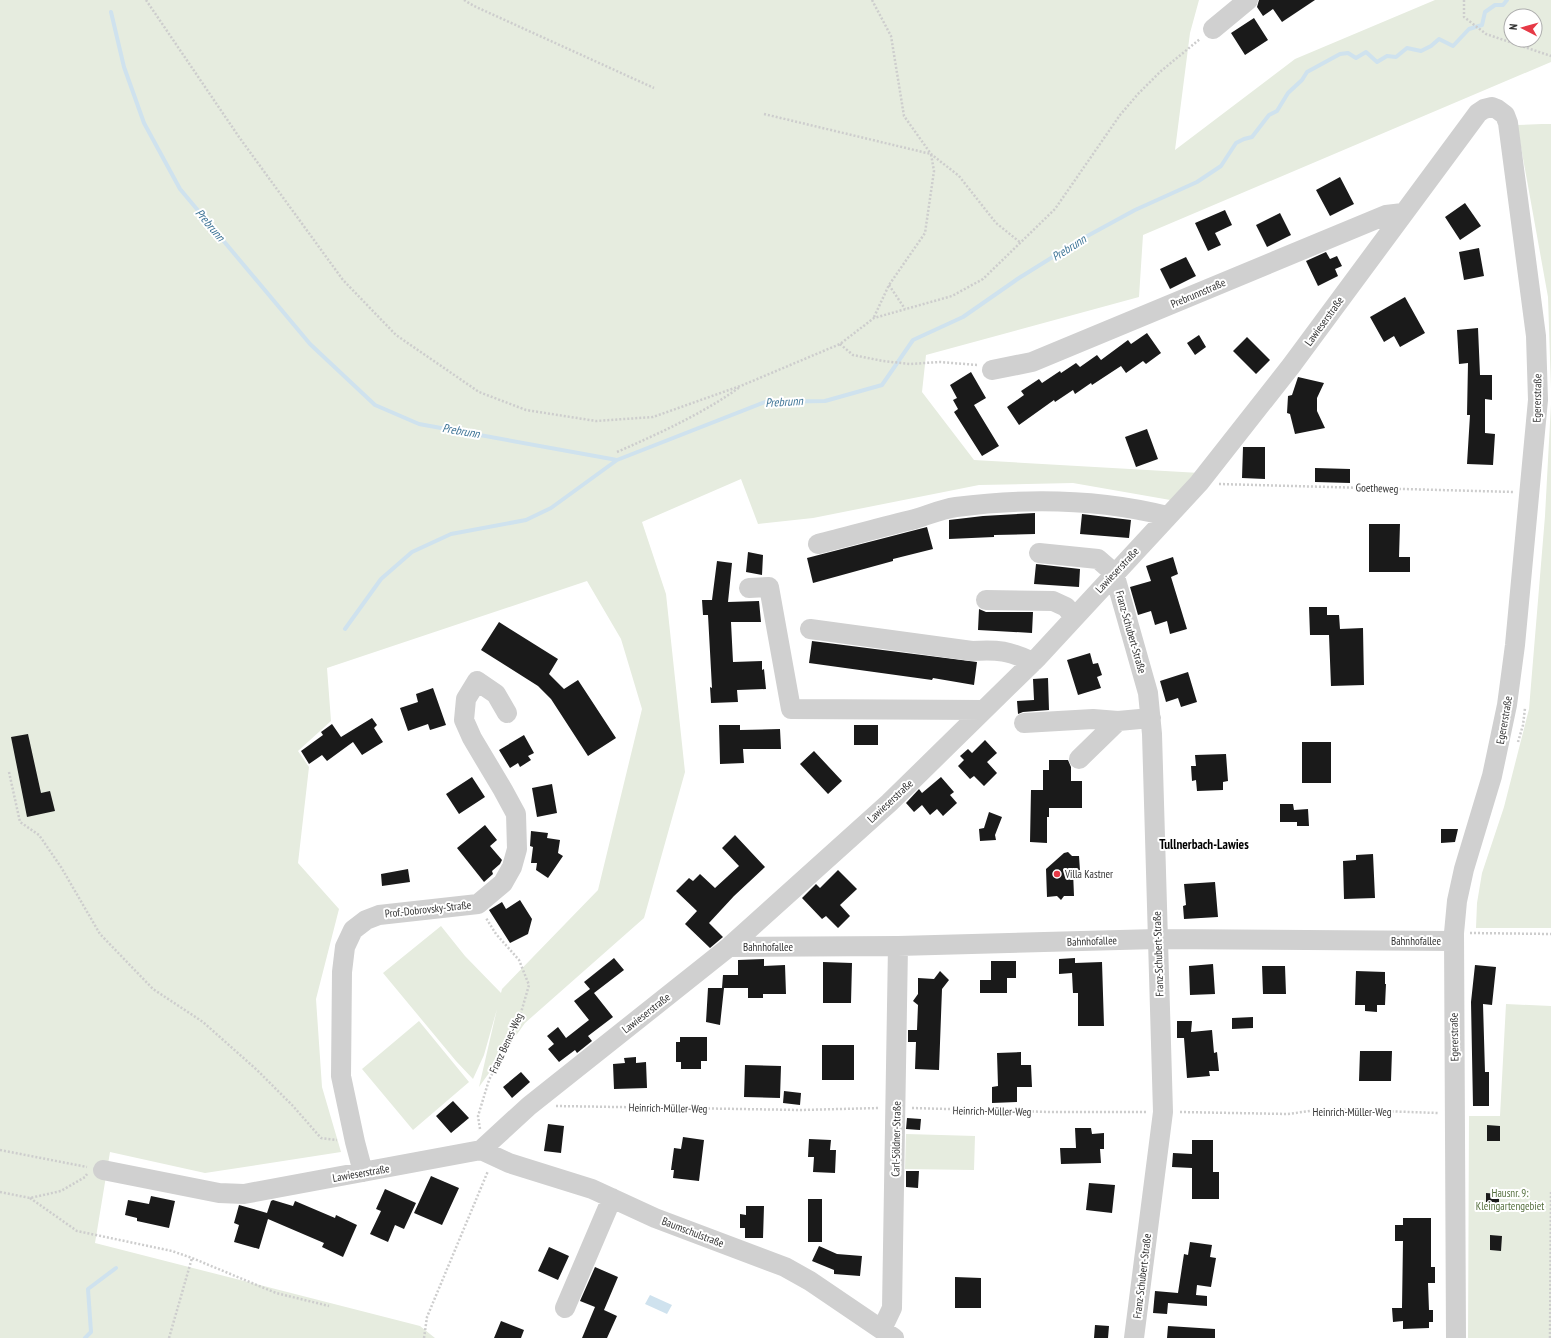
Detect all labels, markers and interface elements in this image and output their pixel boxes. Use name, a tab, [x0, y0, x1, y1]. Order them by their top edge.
north arrow	[1503, 8, 1543, 48]
text: N	[1506, 23, 1520, 31]
water label: Prebrunn	[193, 205, 229, 244]
water label: Prebrunn	[1049, 231, 1089, 264]
street label: Prebrunnstraße	[1168, 275, 1228, 311]
street label: Lawieserstraße	[1301, 293, 1347, 348]
street label: Egererstraße	[1530, 373, 1544, 422]
water label: Prebrunn	[765, 393, 804, 410]
water label: Prebrunn	[441, 420, 482, 441]
street label: Goetheweg	[1355, 480, 1399, 496]
street label: Lawieserstraße	[1092, 544, 1142, 596]
street label: Franz-Schubert-Straße	[1112, 589, 1150, 675]
street label: Egererstraße	[1493, 694, 1515, 745]
street label: Lawieserstraße	[864, 776, 916, 826]
district label: Tullnerbach-Lawies	[1159, 836, 1249, 853]
place label: Villa Kastner	[1064, 867, 1113, 881]
marker: Villa Kastner	[1052, 869, 1062, 879]
street label: Prof.-Dobrovsky-Straße	[384, 897, 472, 920]
street label: Franz-Schubert-Straße	[1149, 911, 1166, 997]
street label: Bahnhofallee	[1067, 933, 1118, 949]
street label: Bahnhofallee	[1391, 934, 1441, 948]
street label: Bahnhofallee	[743, 940, 793, 954]
street label: Lawieserstraße	[619, 989, 673, 1036]
street label: Franz Benes-Weg	[486, 1010, 526, 1075]
street label: Egererstraße	[1447, 1012, 1461, 1061]
street label: Heinrich-Müller-Weg	[628, 1100, 708, 1116]
street label: Carl-Söldner-Straße	[888, 1101, 904, 1177]
street label: Heinrich-Müller-Weg	[952, 1103, 1032, 1119]
street label: Heinrich-Müller-Weg	[1313, 1105, 1392, 1119]
street label: Lawieserstraße	[331, 1161, 391, 1185]
park label: Hausnr. 9: Kleingartengebiet	[1476, 1186, 1544, 1213]
street label: Baumschulstraße	[660, 1214, 726, 1250]
street label: Franz-Schubert-Straße	[1130, 1232, 1154, 1319]

